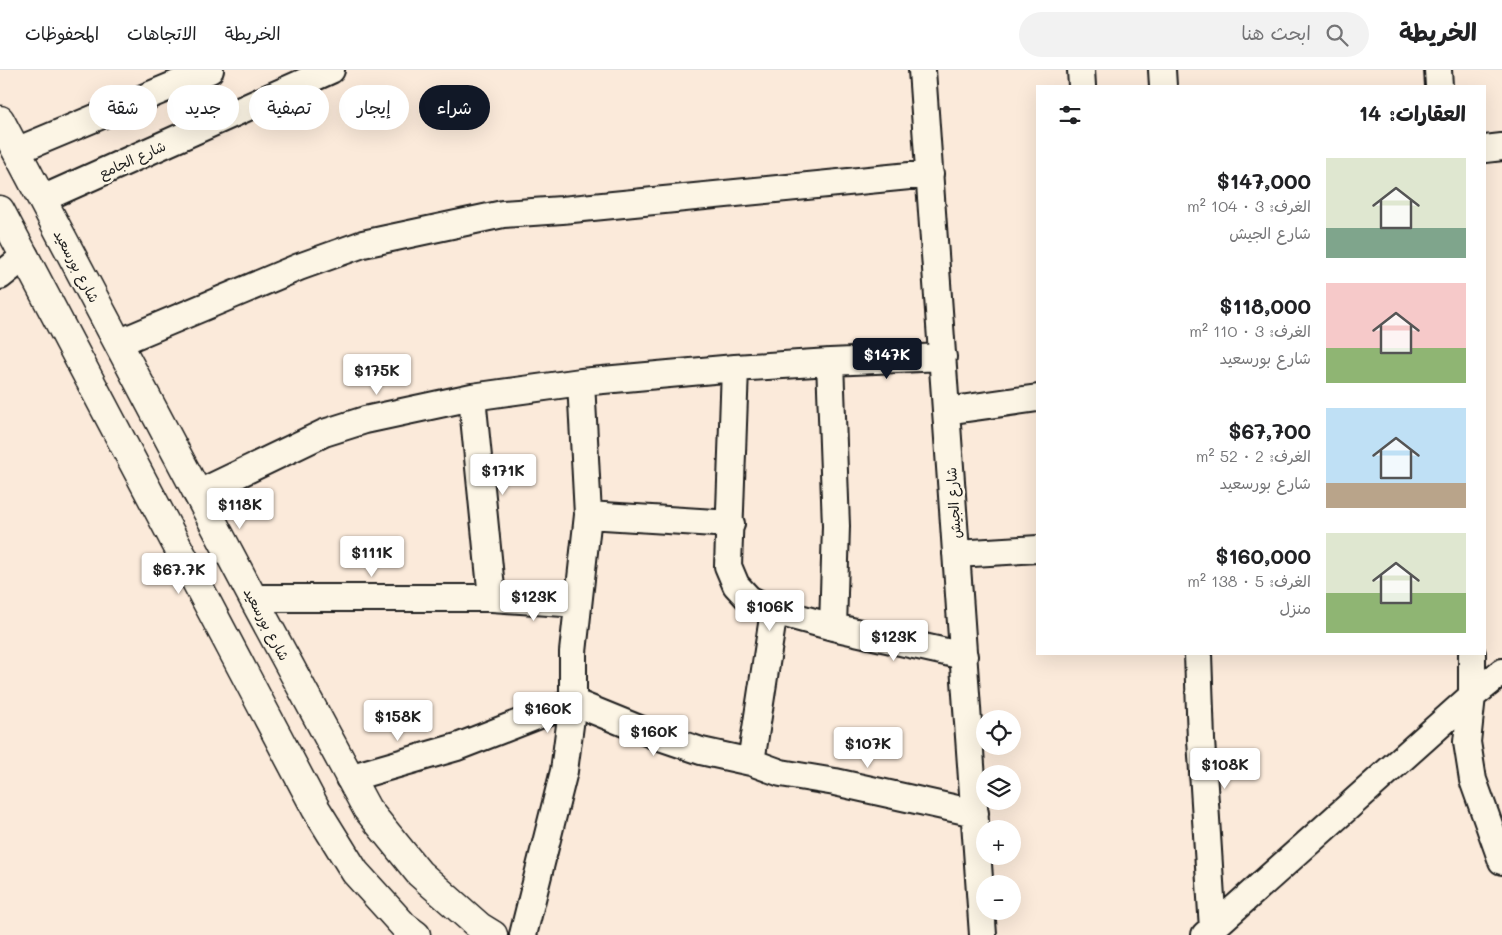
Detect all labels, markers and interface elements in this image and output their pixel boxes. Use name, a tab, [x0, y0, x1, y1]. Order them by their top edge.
search box	[1019, 12, 1369, 57]
text: الخريطة	[1399, 16, 1477, 47]
text: ابحث هنا	[1241, 20, 1311, 45]
text: المحفوظات	[25, 21, 99, 45]
text: الاتجاهات	[127, 21, 197, 45]
text: الخريطة	[225, 21, 281, 45]
icon: search	[1323, 21, 1351, 49]
chip: شقة	[89, 85, 157, 130]
chip: جديد	[167, 85, 239, 130]
chip: تصفية	[249, 85, 329, 130]
chip: إيجار	[339, 85, 409, 130]
chip: شراء	[419, 85, 490, 130]
text: العقارات: 14	[1359, 99, 1466, 126]
icon: filters	[1056, 101, 1084, 129]
street label: شارع الجامع	[95, 136, 169, 184]
text: $147,000	[1217, 167, 1311, 194]
icon: home	[1366, 178, 1426, 238]
text: الغرف: 3 · 104 m²	[1187, 195, 1311, 216]
text: شارع الجيش	[1229, 222, 1311, 243]
street label: شارع بورسعيد	[49, 226, 104, 306]
text: $118,000	[1219, 292, 1311, 319]
icon: home	[1366, 303, 1426, 363]
text: الغرف: 3 · 110 m²	[1189, 320, 1311, 341]
pin: $147K	[852, 338, 922, 380]
text: $147K	[864, 343, 910, 364]
text: شارع بورسعيد	[1220, 347, 1311, 368]
pin: $175K	[342, 354, 412, 396]
text: $175K	[354, 359, 400, 380]
text: $67,700	[1228, 417, 1311, 444]
icon: home	[1366, 428, 1426, 488]
text: الغرف: 2 · 52 m²	[1196, 445, 1311, 466]
pin: $171K	[468, 454, 538, 496]
text: $171K	[481, 459, 525, 480]
street label: شارع الجيش	[941, 467, 966, 539]
text: شارع بورسعيد	[1220, 472, 1311, 493]
pin: $118K	[205, 488, 275, 530]
text: $118K	[218, 493, 262, 514]
pin: $111K	[337, 536, 407, 578]
text: $111K	[351, 541, 393, 562]
text: $160,000	[1216, 542, 1311, 569]
pin: $67.7K	[138, 552, 220, 595]
icon: home	[1366, 553, 1426, 613]
text: $67.7K	[153, 558, 205, 579]
text: الغرف: 5 · 138 m²	[1187, 570, 1311, 591]
pin: $123K	[499, 580, 569, 622]
street label: شارع بورسعيد	[239, 584, 294, 664]
text: $123K	[511, 585, 557, 606]
pin: $106K	[735, 590, 805, 632]
text: $106K	[746, 595, 794, 616]
text: منزل	[1279, 597, 1311, 618]
pin: $123K	[859, 620, 929, 662]
text: $123K	[871, 625, 917, 646]
pin: $160K	[513, 692, 583, 734]
text: $160K	[524, 697, 572, 718]
pin: $158K	[363, 700, 433, 742]
text: $158K	[375, 705, 421, 726]
map controls	[976, 710, 1021, 920]
button: locate	[976, 710, 1021, 755]
pin: $160K	[619, 714, 689, 757]
text: $160K	[630, 720, 678, 741]
pin: $107K	[833, 726, 903, 769]
text: $107K	[845, 732, 891, 753]
pin: $108K	[1190, 748, 1260, 790]
text: $108K	[1201, 753, 1249, 774]
button: layers	[976, 765, 1021, 810]
button: +	[976, 820, 1021, 865]
button: −	[976, 875, 1021, 920]

